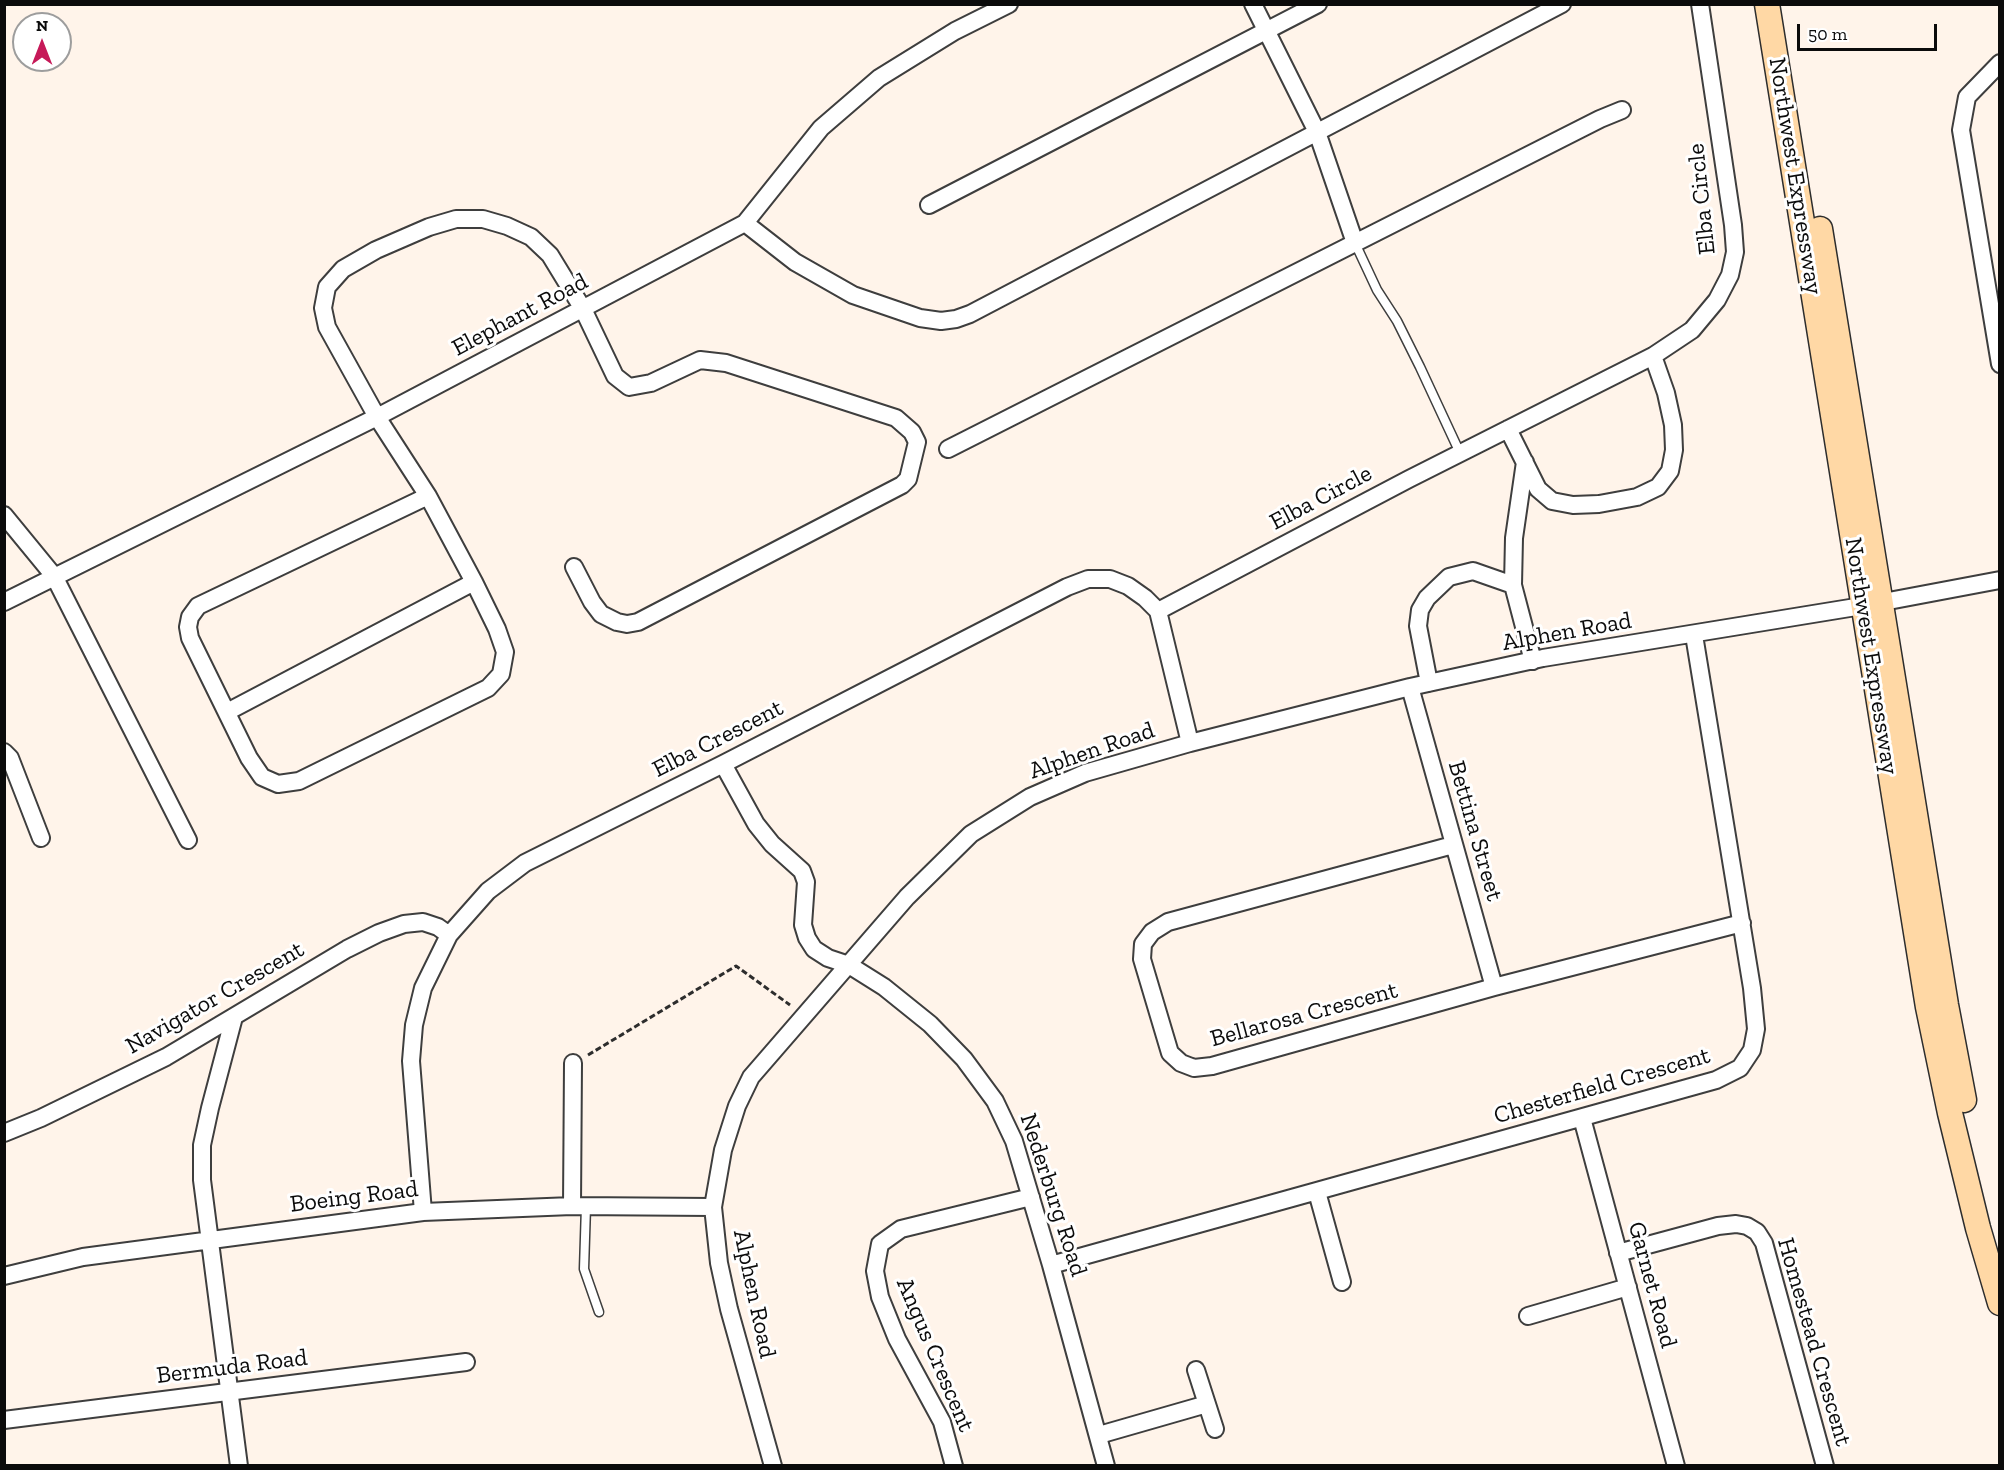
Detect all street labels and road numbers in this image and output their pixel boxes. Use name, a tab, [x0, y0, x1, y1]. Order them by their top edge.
street label: Northwest Expressway	[1762, 55, 1828, 297]
street label: Elba Circle	[1682, 142, 1722, 256]
street label: Elephant Road	[447, 267, 593, 363]
street label: Elba Circle	[1265, 459, 1377, 537]
street label: Northwest Expressway	[1838, 535, 1904, 777]
street label: Alphen Road	[1500, 606, 1634, 658]
street label: Elba Crescent	[648, 694, 788, 784]
street label: Alphen Road	[1026, 716, 1158, 786]
street label: Bettina Street	[1441, 758, 1509, 904]
street label: Navigator Crescent	[121, 935, 309, 1061]
street label: Bellarosa Crescent	[1207, 976, 1401, 1054]
street label: Chesterfield Crescent	[1491, 1041, 1713, 1131]
street label: Nederburg Road	[1013, 1110, 1093, 1280]
street label: Boeing Road	[288, 1175, 420, 1219]
street label: Garnet Road	[1621, 1219, 1683, 1351]
street label: Alphen Road	[726, 1227, 782, 1361]
street label: Homestead Crescent	[1771, 1235, 1857, 1449]
street label: Angus Crescent	[890, 1274, 980, 1436]
street label: Bermuda Road	[155, 1343, 309, 1391]

